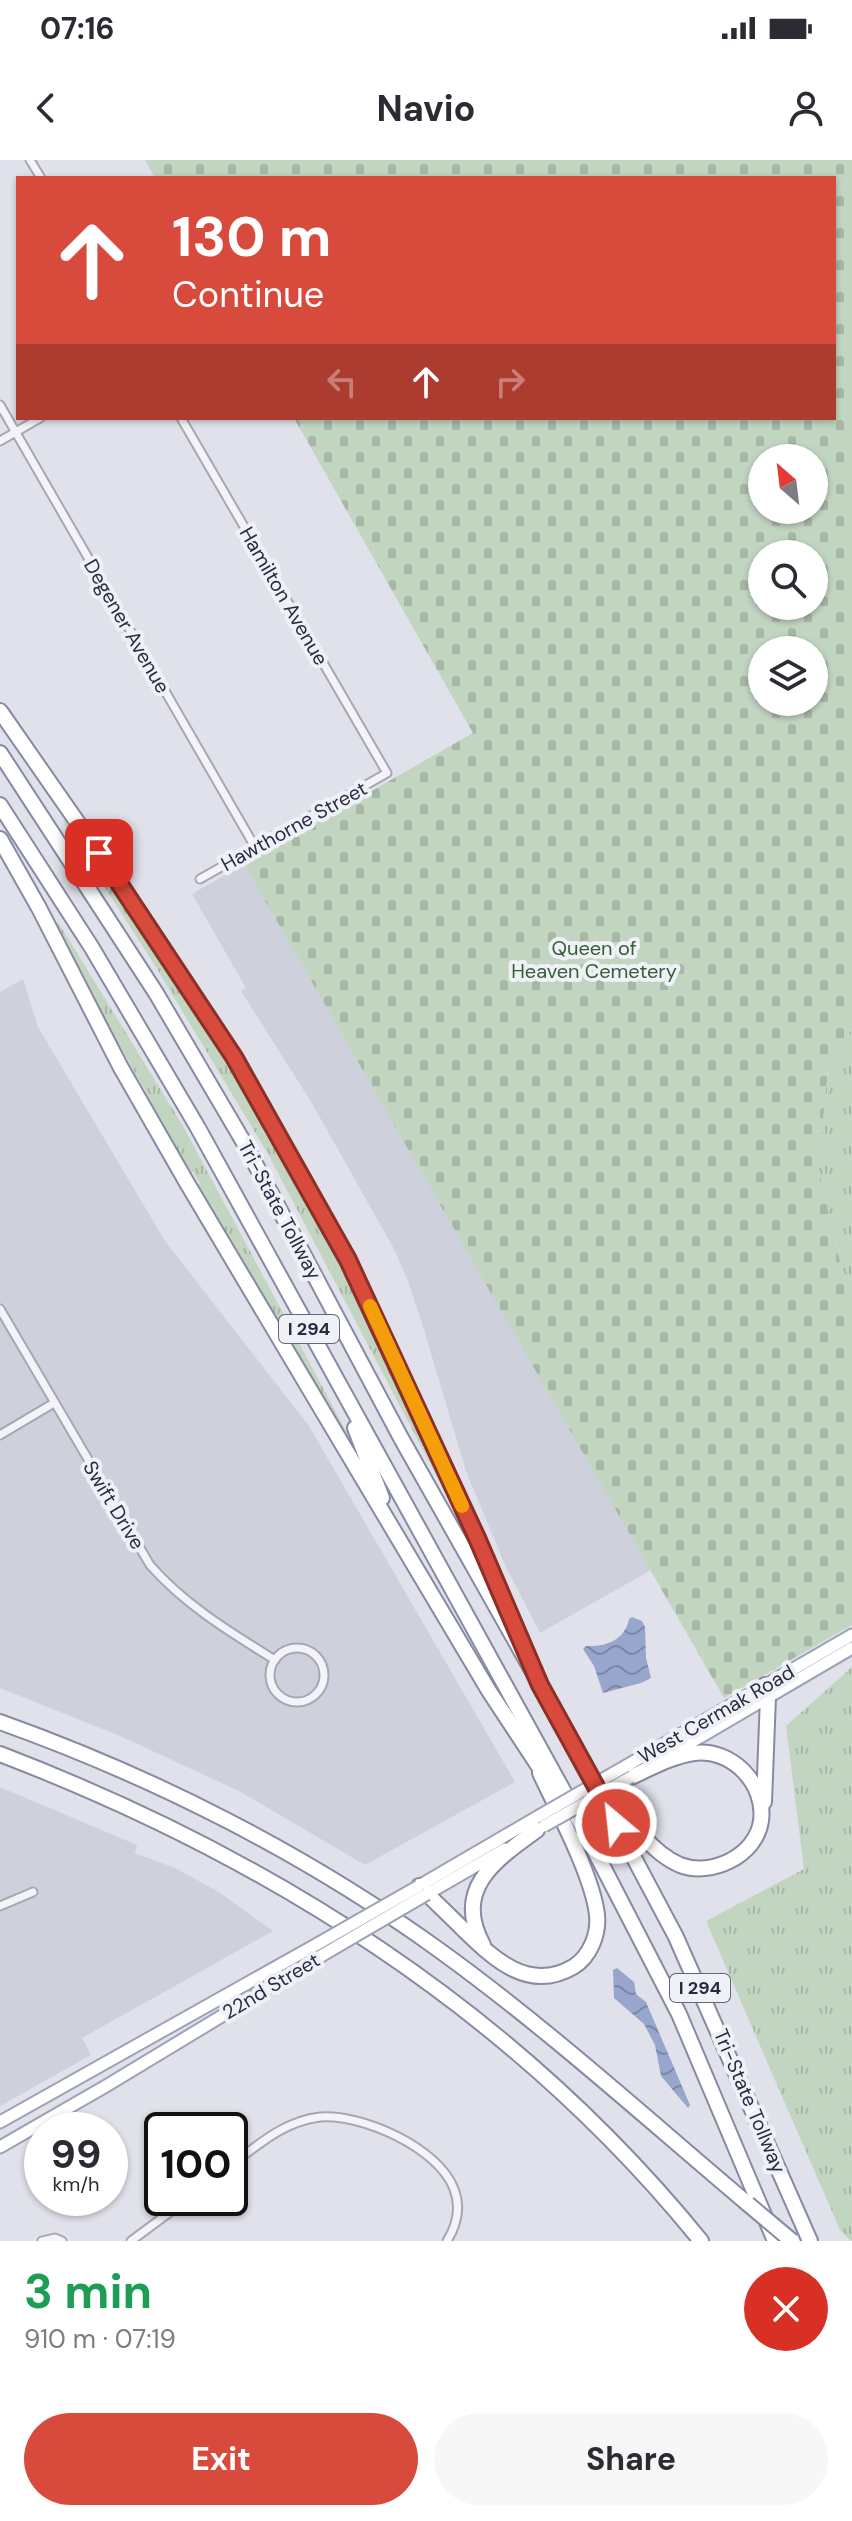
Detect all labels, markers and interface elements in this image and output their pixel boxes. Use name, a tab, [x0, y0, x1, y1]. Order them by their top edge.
text: 07:16	[40, 9, 115, 48]
text: Navio	[377, 85, 475, 132]
icon: back	[24, 86, 68, 130]
icon: person	[784, 86, 828, 130]
text: 130 m	[172, 200, 331, 273]
icon: ahead	[40, 208, 144, 312]
text: Continue	[172, 271, 324, 318]
icon: left	[320, 360, 364, 404]
icon: ahead	[404, 360, 448, 404]
icon: right	[488, 360, 532, 404]
north arrow	[748, 444, 828, 524]
map controls	[748, 444, 828, 716]
street label: Hamilton Avenue	[234, 522, 334, 670]
button: search	[748, 540, 828, 620]
street label: Degener Avenue	[78, 554, 176, 698]
button: layers	[748, 636, 828, 716]
street label: Hawthorne Street	[216, 775, 372, 877]
pin	[65, 819, 133, 887]
icon: arrive	[77, 831, 121, 875]
park label: Queen of Heaven Cemetery	[511, 935, 677, 984]
street label: Tri-State Tollway	[232, 1136, 328, 1284]
road number: I 294	[279, 1315, 339, 1343]
street label: Swift Drive	[77, 1456, 151, 1554]
street label: West Cermak Road	[633, 1659, 799, 1769]
position arrow	[574, 1781, 658, 1865]
street label: 22nd Street	[218, 1947, 325, 2025]
road number: I 294	[670, 1974, 730, 2002]
street label: Tri-State Tollway	[708, 2025, 792, 2177]
speed limit sign: 100	[144, 2112, 248, 2216]
text: 99	[51, 2128, 101, 2180]
text: km/h	[52, 2171, 100, 2197]
text: 3 min	[24, 2260, 152, 2323]
button: close	[744, 2267, 828, 2351]
text: 910 m · 07:19	[24, 2322, 176, 2356]
button: Exit	[24, 2413, 418, 2505]
button: Share	[434, 2413, 828, 2505]

